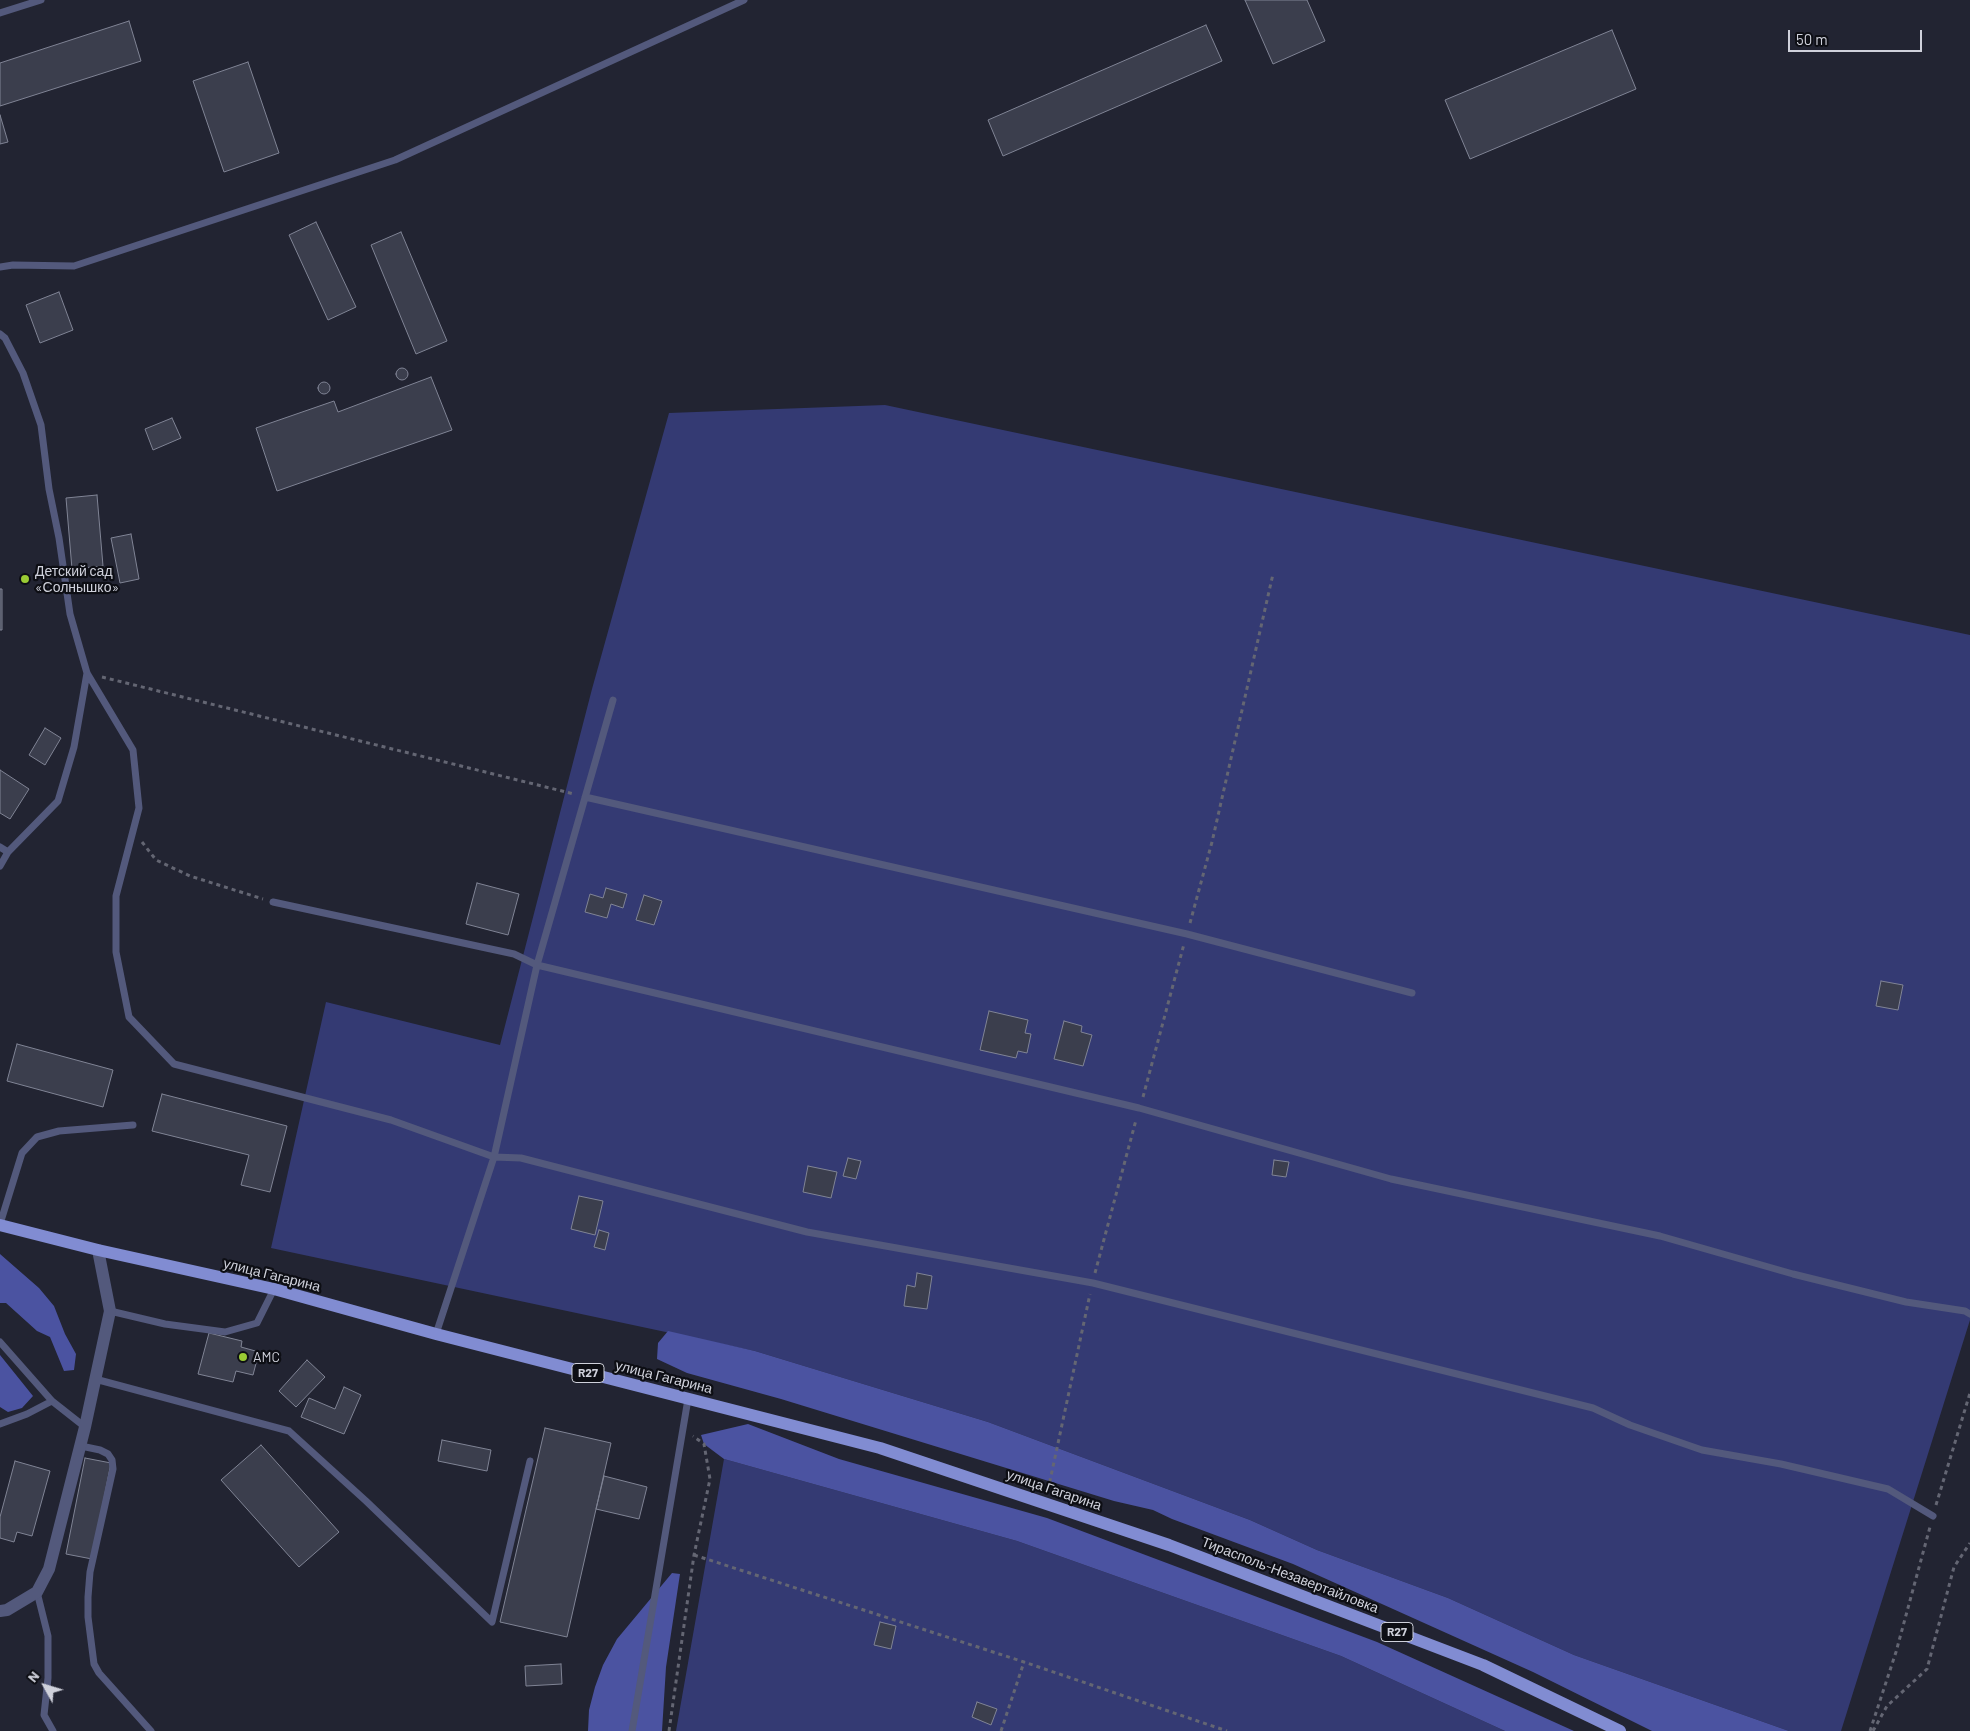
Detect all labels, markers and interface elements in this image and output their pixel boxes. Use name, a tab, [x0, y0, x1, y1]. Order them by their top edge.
scale bar	[1790, 20, 1924, 52]
text: 50 m	[1796, 30, 1828, 48]
place label: Детский сад «Солнышко»	[35, 563, 119, 596]
marker: Детский сад «Солнышко»	[19, 573, 31, 585]
street label: улица Гагарина	[222, 1255, 322, 1295]
place label: AMC	[253, 1349, 280, 1365]
marker: AMC	[237, 1351, 249, 1363]
street label: улица Гагарина	[614, 1357, 714, 1397]
road number: R27	[572, 1364, 604, 1382]
street label: улица Гагарина	[1004, 1466, 1104, 1514]
street label: Тирасполь-Незавертайловка	[1199, 1533, 1381, 1617]
road number: R27	[1381, 1622, 1413, 1641]
north arrow	[20, 1661, 70, 1711]
text: N	[23, 1667, 42, 1685]

